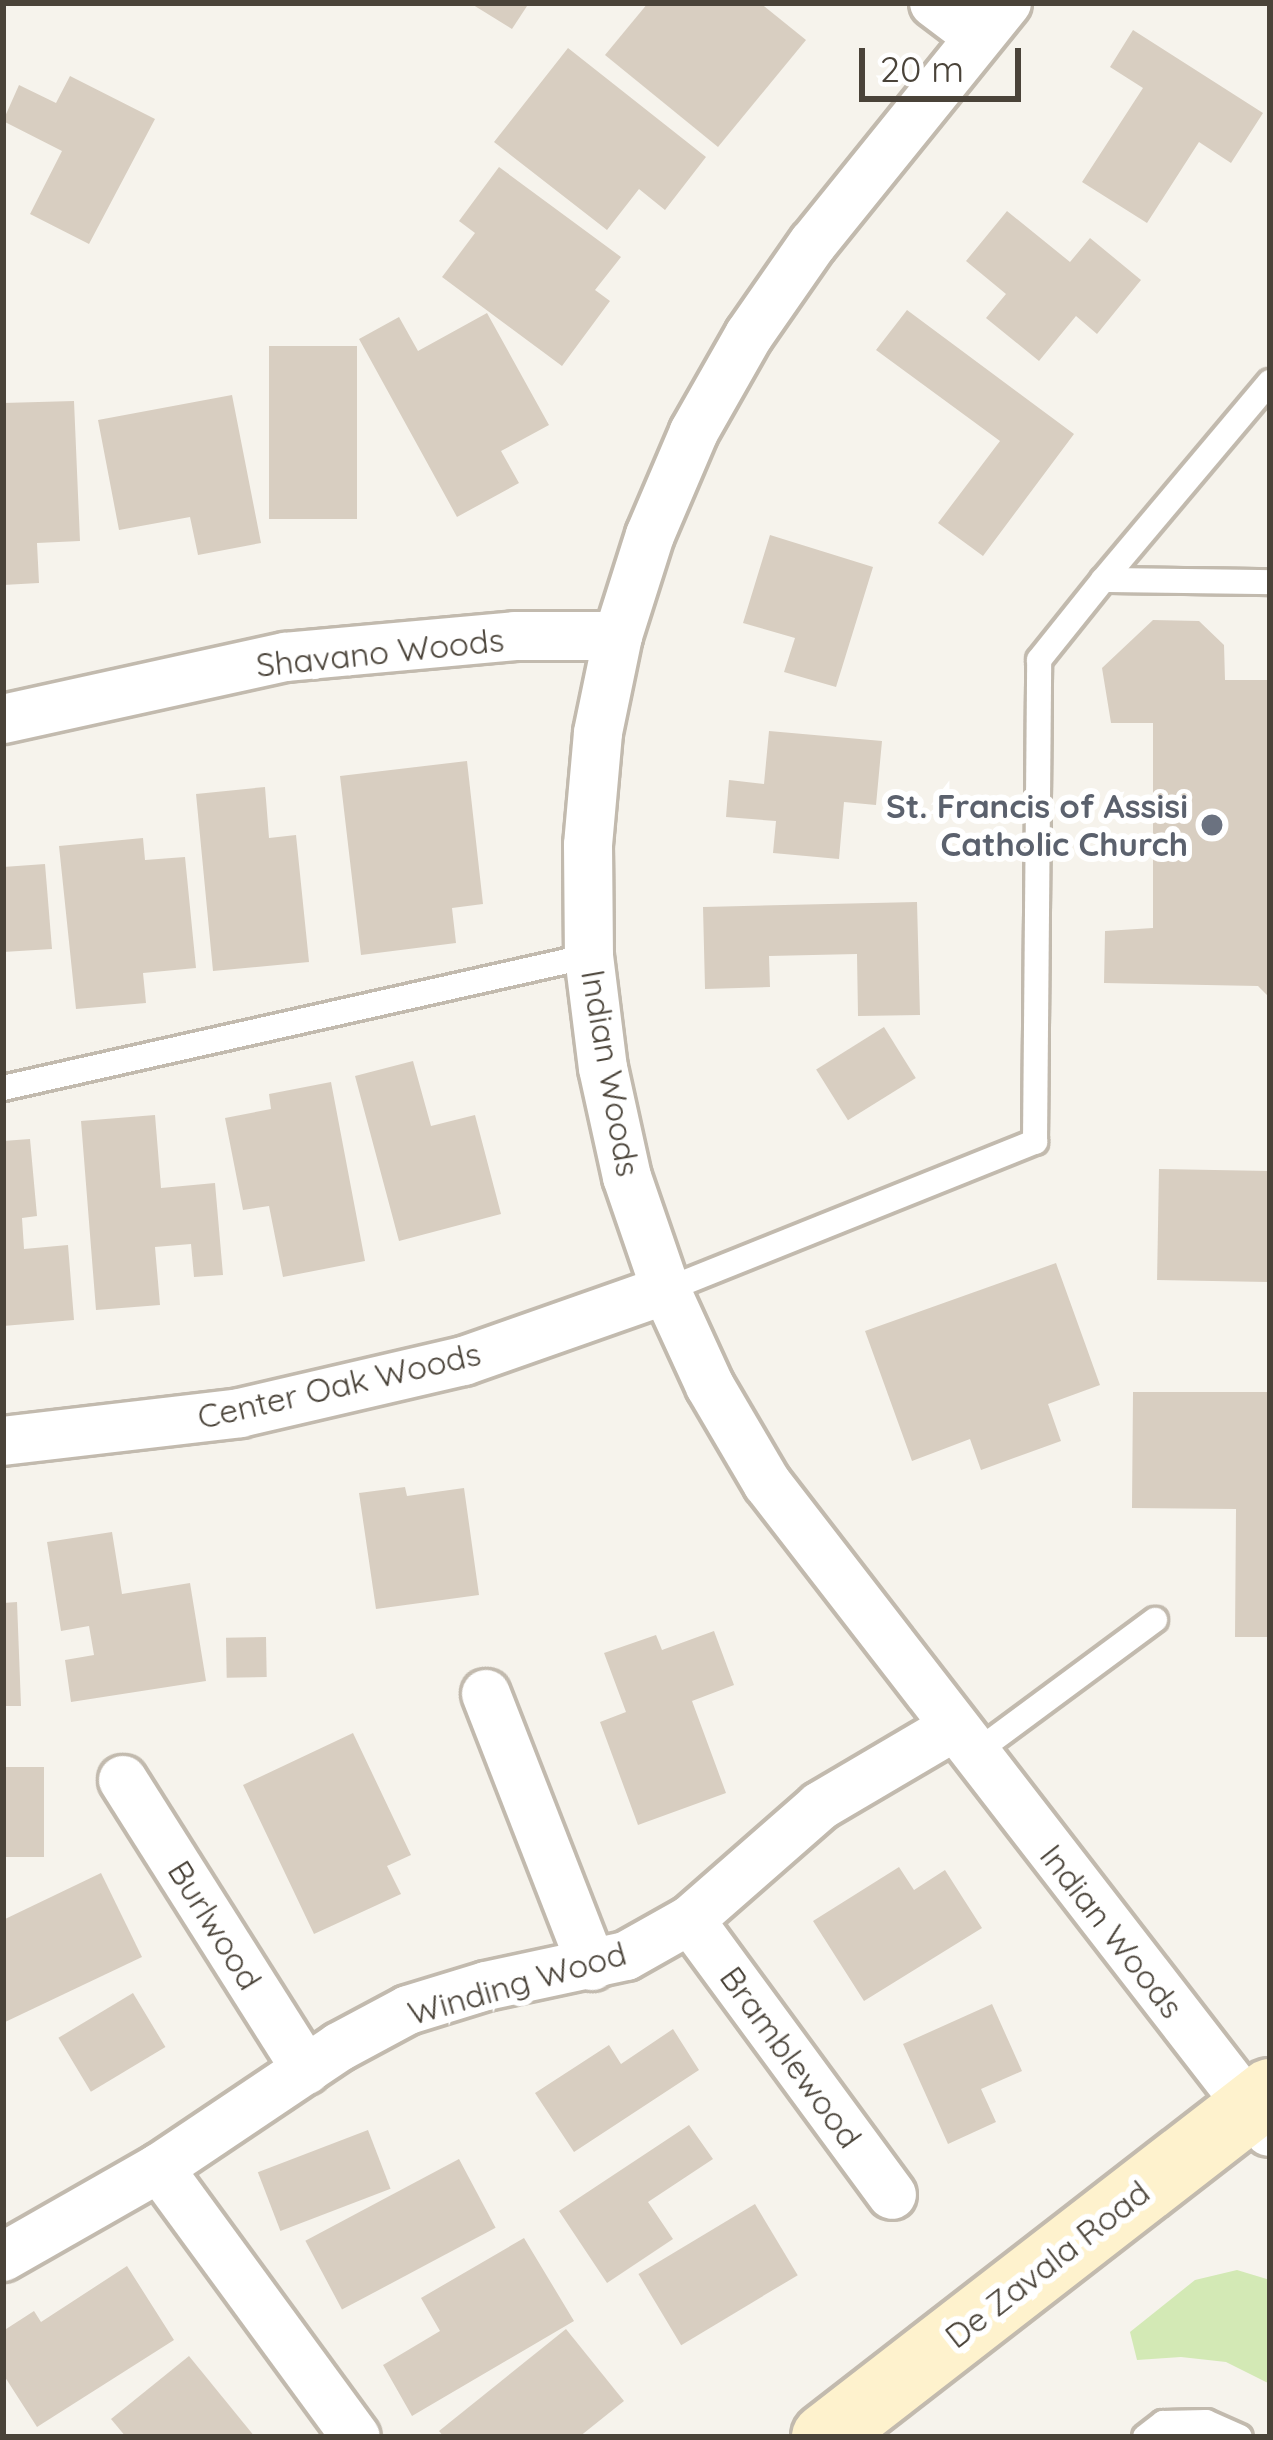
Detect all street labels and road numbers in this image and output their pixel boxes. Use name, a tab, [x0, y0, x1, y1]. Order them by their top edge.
street label: Shavano Woods	[254, 619, 506, 685]
street label: Indian Woods	[573, 967, 649, 1179]
street label: Center Oak Woods	[194, 1333, 484, 1437]
street label: Indian Woods	[1032, 1836, 1192, 2026]
street label: Burlwood	[160, 1853, 270, 1997]
street label: Winding Wood	[403, 1933, 631, 2033]
street label: Bramblewood	[712, 1959, 870, 2155]
street label: De Zavala Road	[937, 2172, 1157, 2356]

